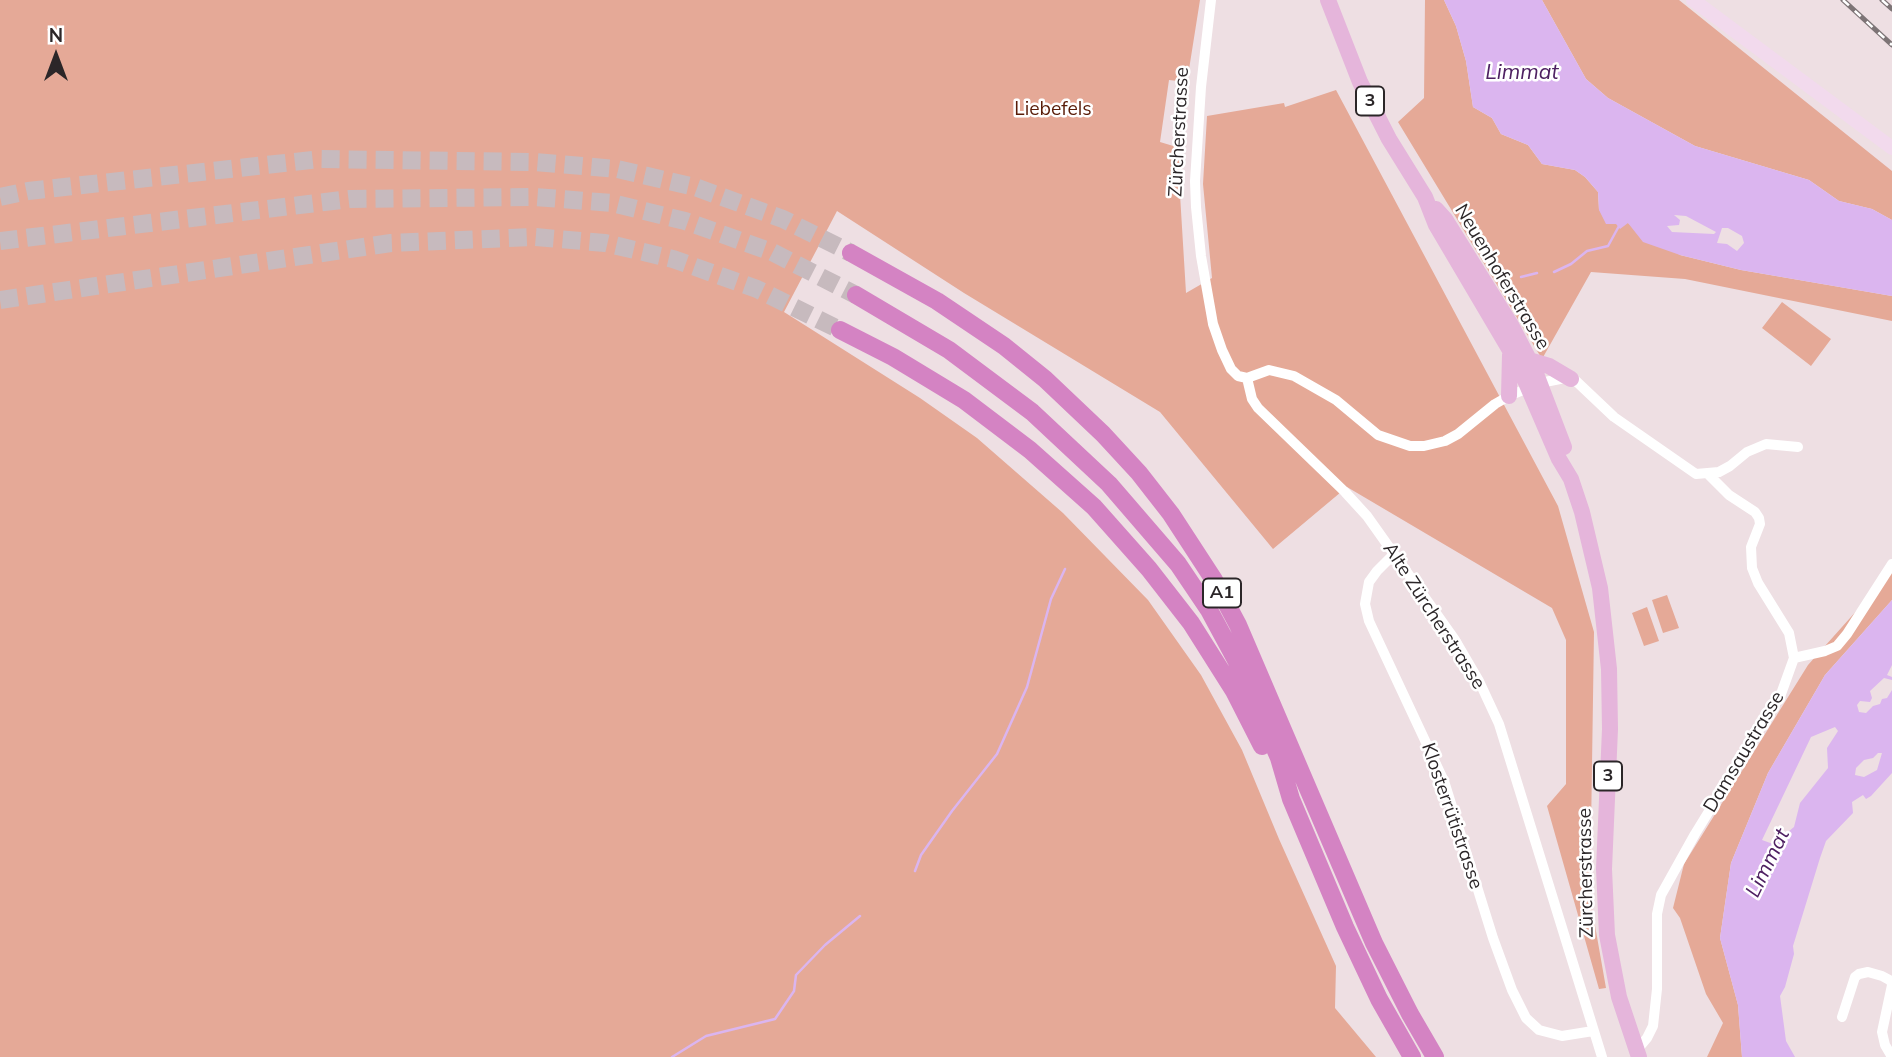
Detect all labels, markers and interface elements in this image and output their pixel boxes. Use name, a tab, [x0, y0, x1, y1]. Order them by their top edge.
north arrow	[21, 21, 91, 91]
text: N	[49, 23, 63, 47]
water label: Limmat	[1485, 60, 1559, 86]
street label: Zürcherstrasse	[1164, 67, 1194, 197]
road number: 3	[1356, 86, 1384, 116]
park label: Liebefels	[1014, 98, 1092, 120]
street label: Neuenhoferstrasse	[1450, 200, 1554, 354]
street label: Alte Zürcherstrasse	[1378, 538, 1490, 694]
road number: A1	[1203, 578, 1241, 608]
street label: Damsaustrasse	[1699, 687, 1789, 817]
street label: Klosterrütistrasse	[1416, 740, 1488, 892]
road number: 3	[1594, 762, 1622, 790]
street label: Zürcherstrasse	[1573, 808, 1599, 938]
water label: Limmat	[1741, 825, 1795, 901]

